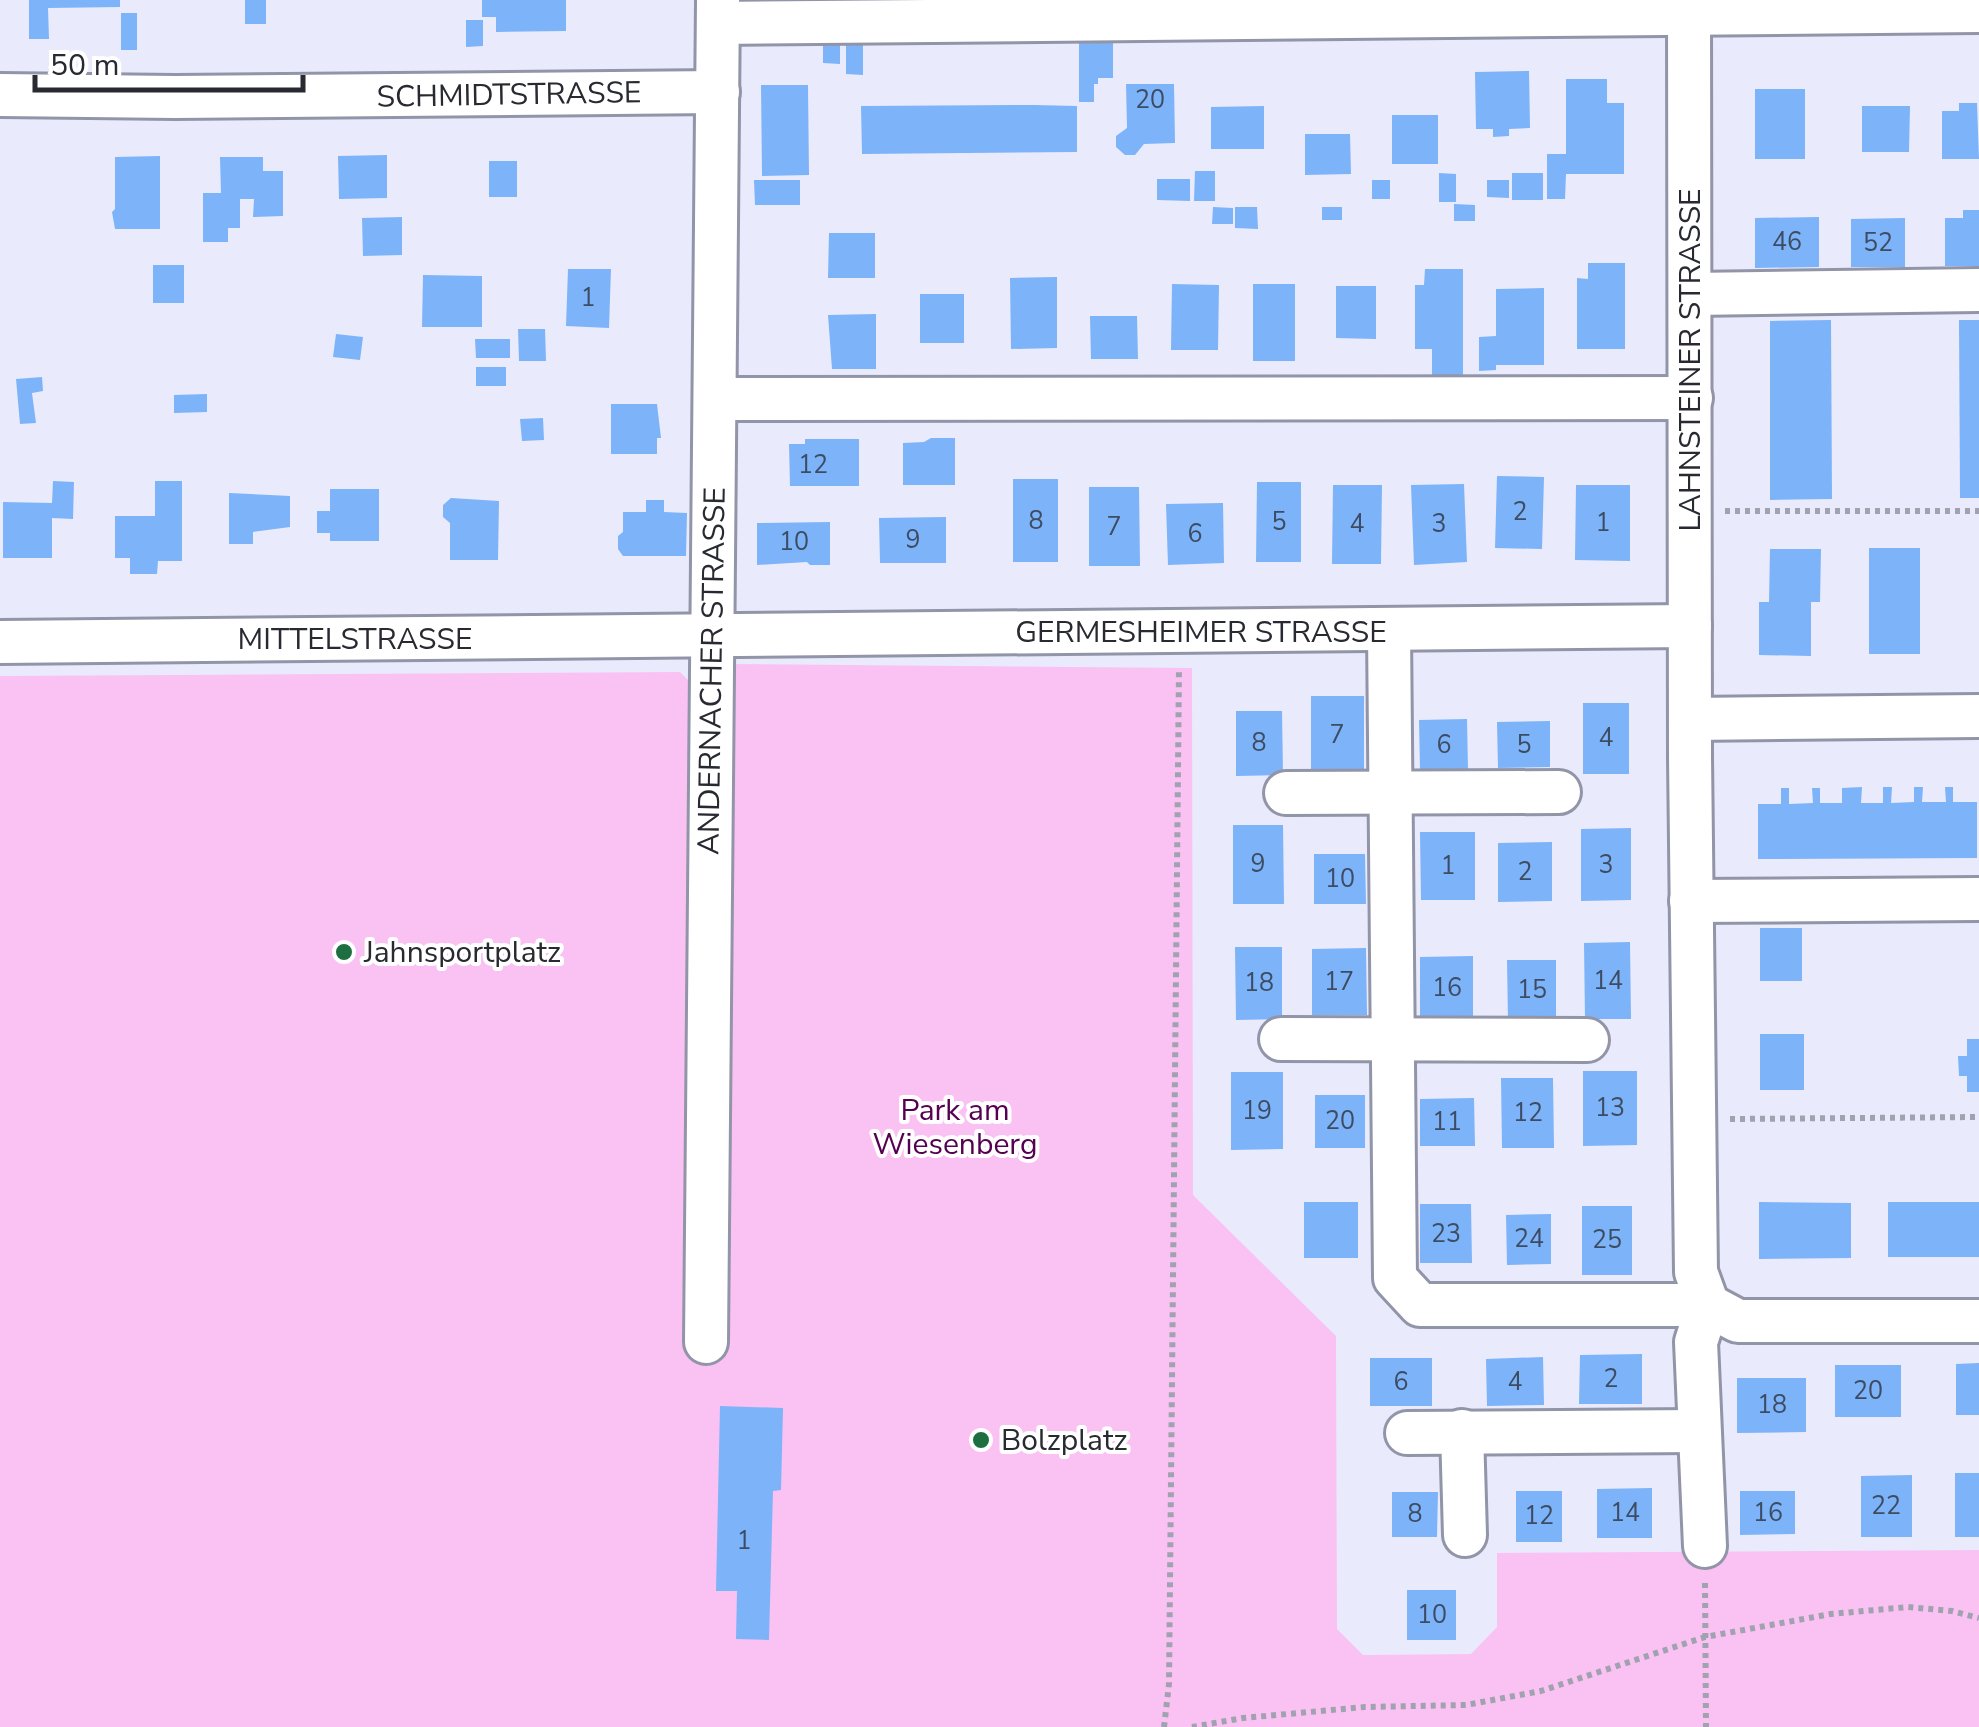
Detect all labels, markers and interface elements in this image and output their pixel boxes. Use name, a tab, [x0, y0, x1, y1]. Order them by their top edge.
scale bar	[35, 30, 302, 92]
text: 50 m	[50, 45, 119, 86]
street label: SCHMIDTSTRASSE	[376, 72, 642, 118]
house number: 20	[1135, 83, 1165, 117]
street label: LAHNSTEINER STRASSE	[1670, 188, 1711, 532]
house number: 46	[1772, 225, 1802, 259]
house number: 52	[1863, 226, 1893, 260]
house number: 1	[580, 281, 596, 315]
house number: 12	[798, 448, 828, 482]
street label: ANDERNACHER STRASSE	[688, 487, 736, 855]
house number: 2	[1512, 495, 1528, 529]
house number: 8	[1028, 504, 1044, 538]
house number: 5	[1271, 505, 1287, 539]
house number: 1	[1595, 506, 1611, 540]
house number: 4	[1349, 507, 1365, 541]
house number: 3	[1431, 507, 1447, 541]
house number: 7	[1106, 510, 1122, 544]
house number: 6	[1187, 517, 1203, 551]
house number: 9	[905, 523, 921, 557]
house number: 10	[779, 525, 809, 559]
street label: GERMESHEIMER STRASSE	[1015, 612, 1387, 653]
street label: MITTELSTRASSE	[238, 619, 472, 660]
house number: 7	[1329, 718, 1345, 752]
house number: 4	[1598, 721, 1614, 755]
house number: 8	[1251, 726, 1267, 760]
house number: 6	[1436, 728, 1452, 762]
house number: 5	[1516, 728, 1532, 762]
house number: 9	[1250, 847, 1266, 881]
house number: 3	[1598, 848, 1614, 882]
house number: 1	[1440, 849, 1456, 883]
house number: 2	[1517, 855, 1533, 889]
house number: 10	[1325, 862, 1355, 896]
place label: Jahnsportplatz	[363, 932, 561, 973]
marker: Jahnsportplatz	[333, 941, 355, 963]
house number: 14	[1593, 964, 1623, 998]
house number: 17	[1324, 965, 1354, 999]
house number: 18	[1244, 966, 1274, 1000]
house number: 16	[1432, 971, 1462, 1005]
house number: 15	[1517, 973, 1547, 1007]
park label: Park am Wiesenberg	[873, 1090, 1037, 1165]
house number: 13	[1595, 1091, 1625, 1125]
house number: 19	[1242, 1094, 1272, 1128]
house number: 12	[1513, 1096, 1543, 1130]
house number: 20	[1325, 1104, 1355, 1138]
house number: 11	[1432, 1105, 1462, 1139]
house number: 23	[1431, 1217, 1461, 1251]
house number: 24	[1514, 1222, 1544, 1256]
house number: 25	[1592, 1223, 1622, 1257]
house number: 2	[1603, 1362, 1619, 1396]
house number: 6	[1393, 1365, 1409, 1399]
house number: 4	[1507, 1365, 1523, 1399]
house number: 20	[1853, 1374, 1883, 1408]
house number: 18	[1757, 1388, 1787, 1422]
place label: Bolzplatz	[1001, 1420, 1128, 1461]
marker: Bolzplatz	[970, 1429, 992, 1451]
house number: 22	[1871, 1489, 1901, 1523]
house number: 14	[1610, 1496, 1640, 1530]
house number: 16	[1753, 1496, 1783, 1530]
house number: 8	[1407, 1497, 1423, 1531]
house number: 12	[1524, 1499, 1554, 1533]
house number: 1	[736, 1524, 752, 1558]
house number: 10	[1417, 1598, 1447, 1632]

